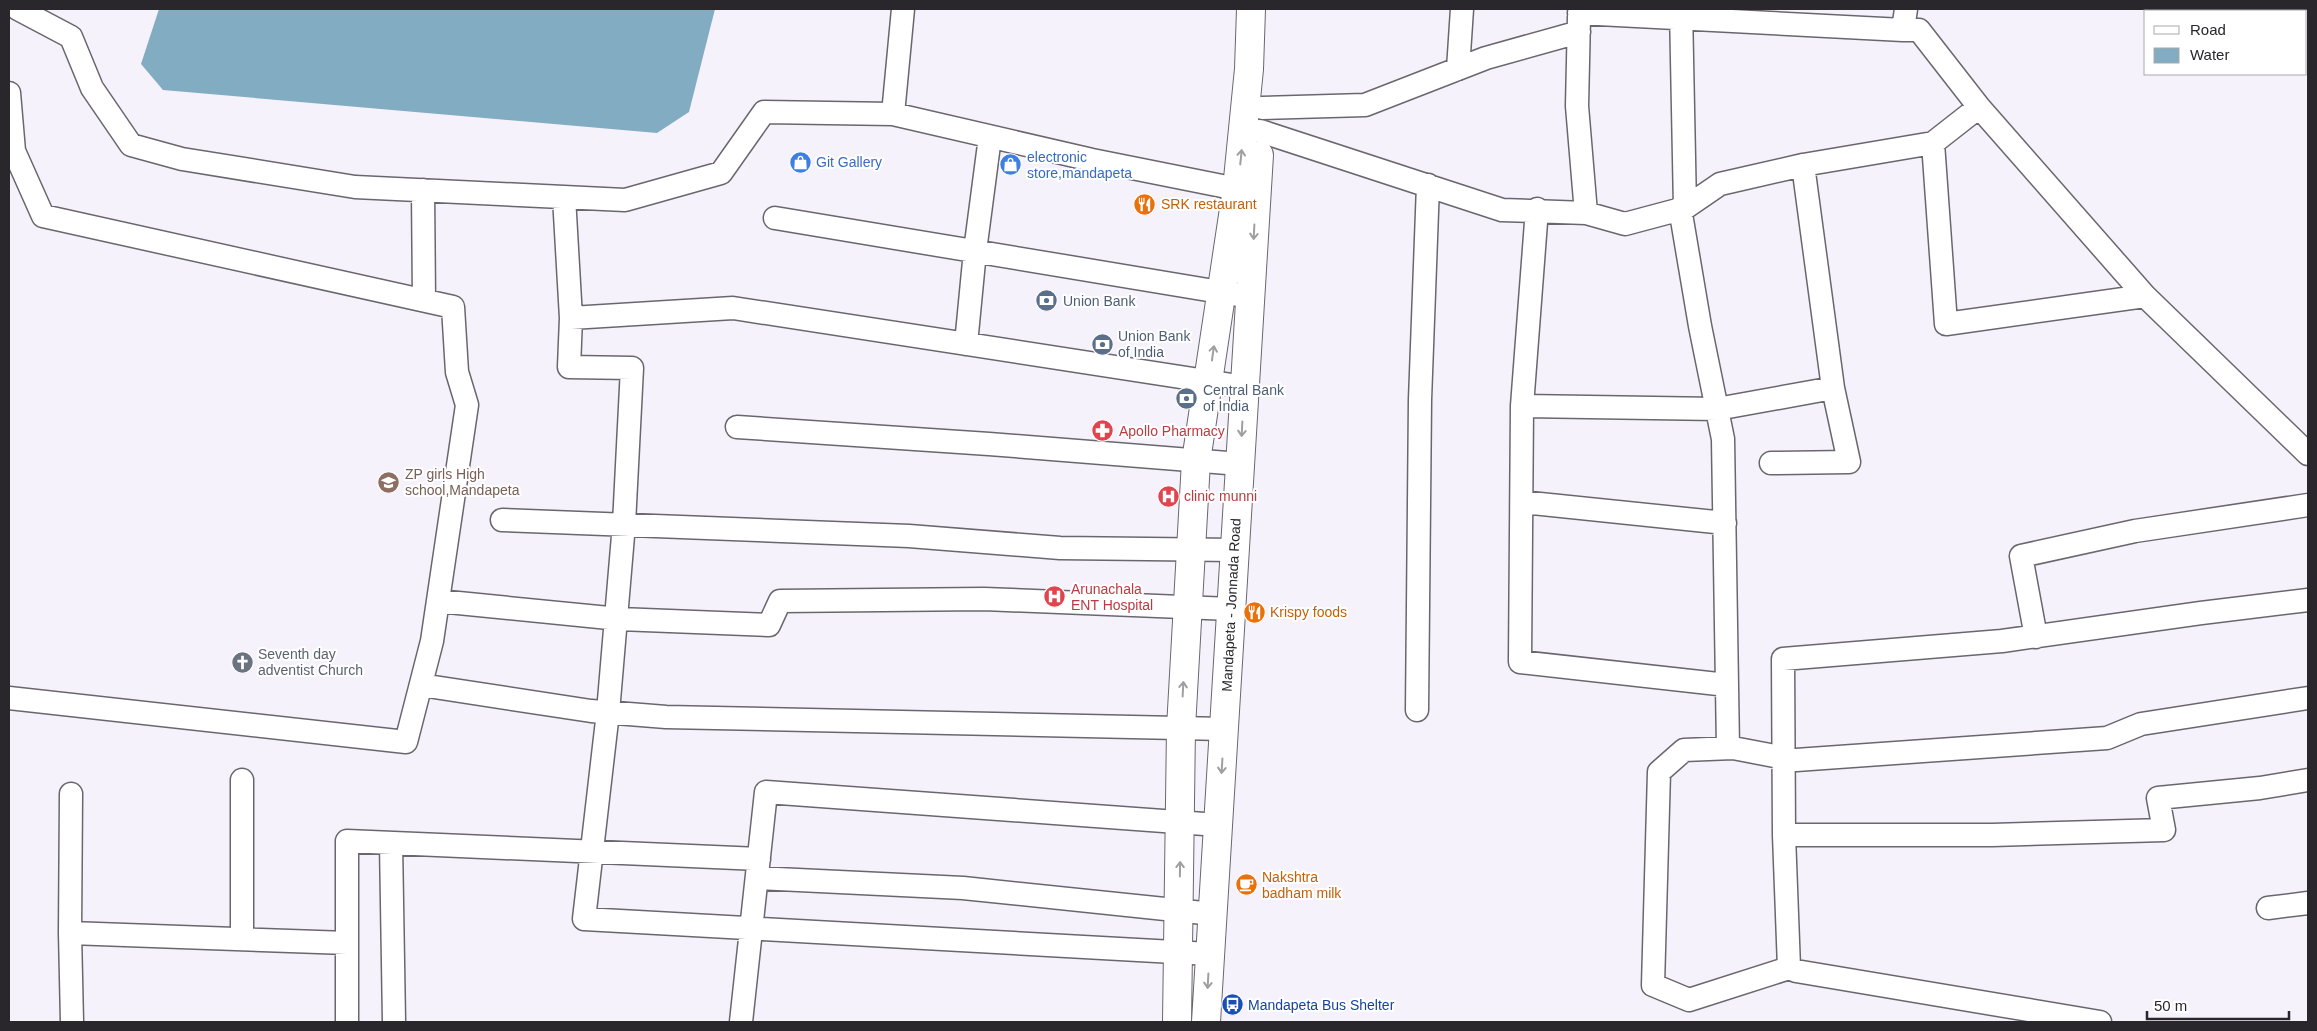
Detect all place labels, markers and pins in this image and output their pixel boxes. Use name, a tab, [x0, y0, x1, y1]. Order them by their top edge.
place label: electronic store,mandapeta	[1027, 149, 1132, 181]
shop icon: Git Gallery	[788, 150, 812, 174]
shop icon: electronic store,mandapeta	[999, 153, 1023, 177]
place label: Git Gallery	[816, 154, 882, 170]
restaurant icon: SRK restaurant	[1133, 192, 1157, 216]
place label: SRK restaurant	[1161, 196, 1257, 212]
bank icon: Union Bank	[1035, 289, 1059, 313]
place label: Union Bank	[1063, 293, 1136, 309]
place label: Union Bank of India	[1118, 328, 1191, 360]
bank icon: Union Bank of India	[1090, 332, 1114, 356]
place label: Central Bank of India	[1203, 382, 1285, 414]
bank icon: Central Bank of India	[1175, 386, 1199, 410]
pharmacy icon: Apollo Pharmacy	[1091, 419, 1115, 443]
place label: Apollo Pharmacy	[1119, 423, 1225, 439]
place label: ZP girls High school,Mandapeta	[405, 466, 520, 498]
school or university icon: ZP girls High school,Mandapeta	[377, 470, 401, 494]
hospital icon: clinic munni	[1156, 484, 1180, 508]
place label: clinic munni	[1184, 488, 1257, 504]
place label: Arunachala ENT Hospital	[1071, 581, 1153, 613]
hospital icon: Arunachala ENT Hospital	[1043, 585, 1067, 609]
restaurant icon: Krispy foods	[1242, 600, 1266, 624]
place label: Krispy foods	[1270, 604, 1347, 620]
place label: Seventh day adventist Church	[258, 646, 363, 678]
church icon: Seventh day adventist Church	[230, 650, 254, 674]
place label: Nakshtra badham milk	[1262, 869, 1342, 901]
cafe icon: Nakshtra badham milk	[1234, 873, 1258, 897]
bus stop icon: Mandapeta Bus Shelter	[1220, 993, 1244, 1017]
place label: Mandapeta Bus Shelter	[1248, 997, 1395, 1013]

